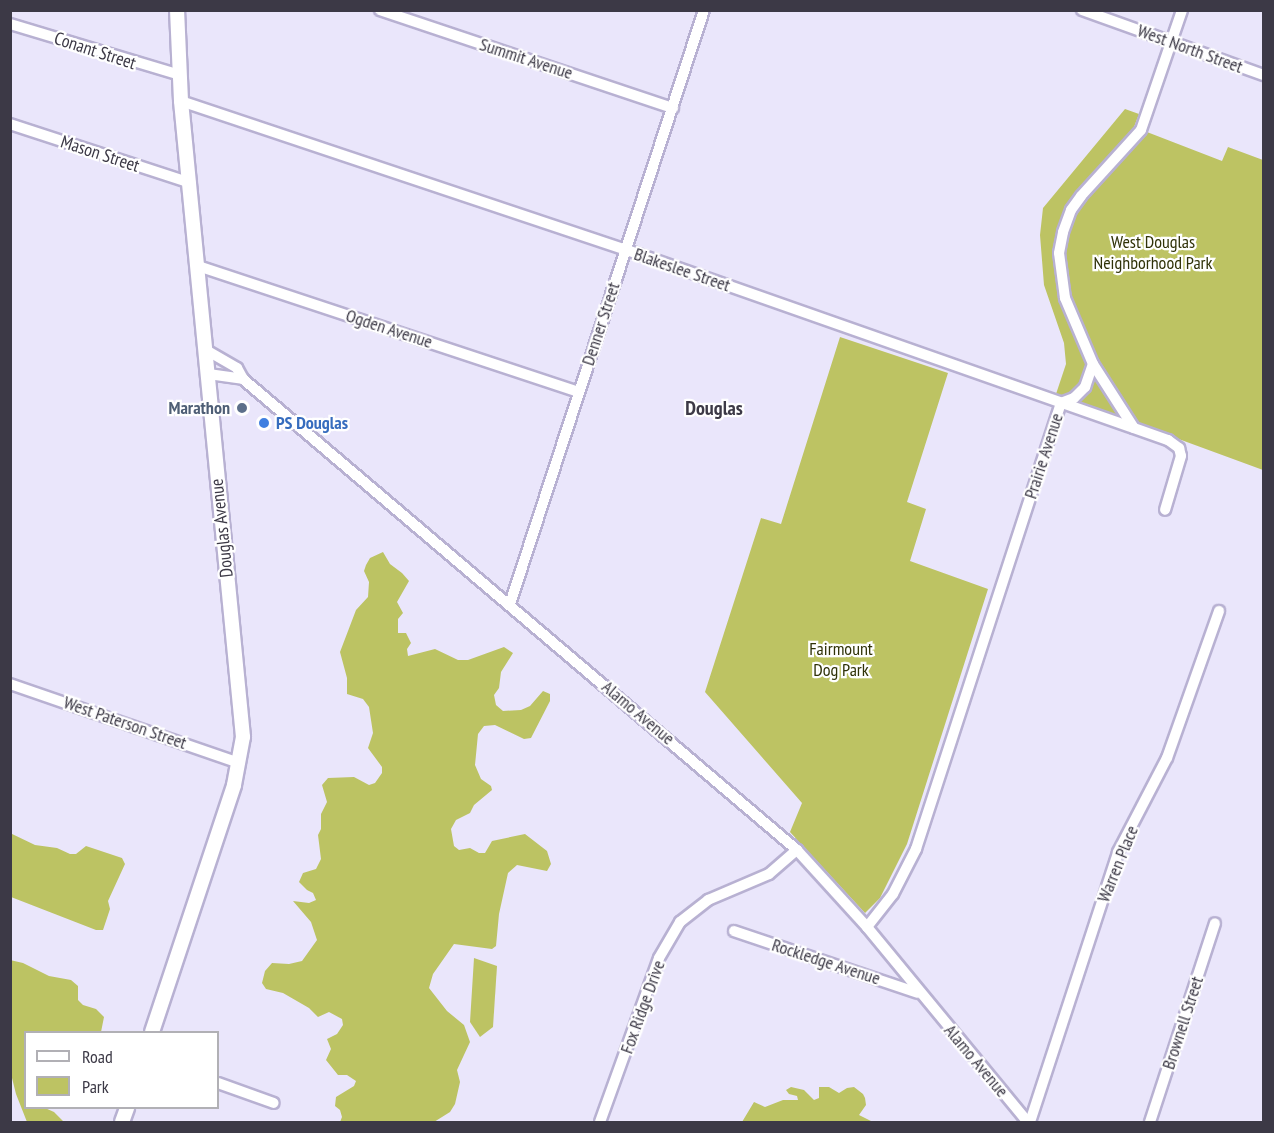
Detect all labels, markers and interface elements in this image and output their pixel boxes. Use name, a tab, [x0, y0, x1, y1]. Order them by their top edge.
street label: West North Street	[1134, 20, 1246, 78]
street label: Conant Street	[51, 28, 139, 74]
street label: Summit Avenue	[476, 34, 576, 84]
street label: Mason Street	[58, 131, 142, 177]
park label: West Douglas Neighborhood Park	[1093, 232, 1213, 274]
street label: Blakeslee Street	[631, 243, 733, 297]
street label: Denner Street	[577, 280, 625, 368]
street label: Ogden Avenue	[343, 305, 435, 353]
district label: Douglas	[685, 396, 743, 420]
place label: Marathon	[168, 397, 230, 419]
marker: Marathon	[235, 401, 249, 415]
street label: Prairie Avenue	[1020, 410, 1068, 502]
place label: PS Douglas	[276, 412, 348, 434]
marker: PS Douglas	[257, 416, 271, 430]
street label: Douglas Avenue	[206, 477, 238, 579]
park label: Fairmount Dog Park	[809, 639, 873, 682]
street label: Alamo Avenue	[597, 676, 679, 750]
street label: West Paterson Street	[61, 692, 189, 754]
street label: Warren Place	[1093, 823, 1143, 905]
street label: Rockledge Avenue	[769, 934, 883, 990]
street label: Fox Ridge Drive	[616, 957, 670, 1057]
street label: Brownell Street	[1158, 974, 1208, 1072]
street label: Alamo Avenue	[939, 1020, 1013, 1102]
legend	[24, 1031, 219, 1109]
text: Road	[82, 1045, 113, 1068]
text: Park	[82, 1075, 109, 1098]

